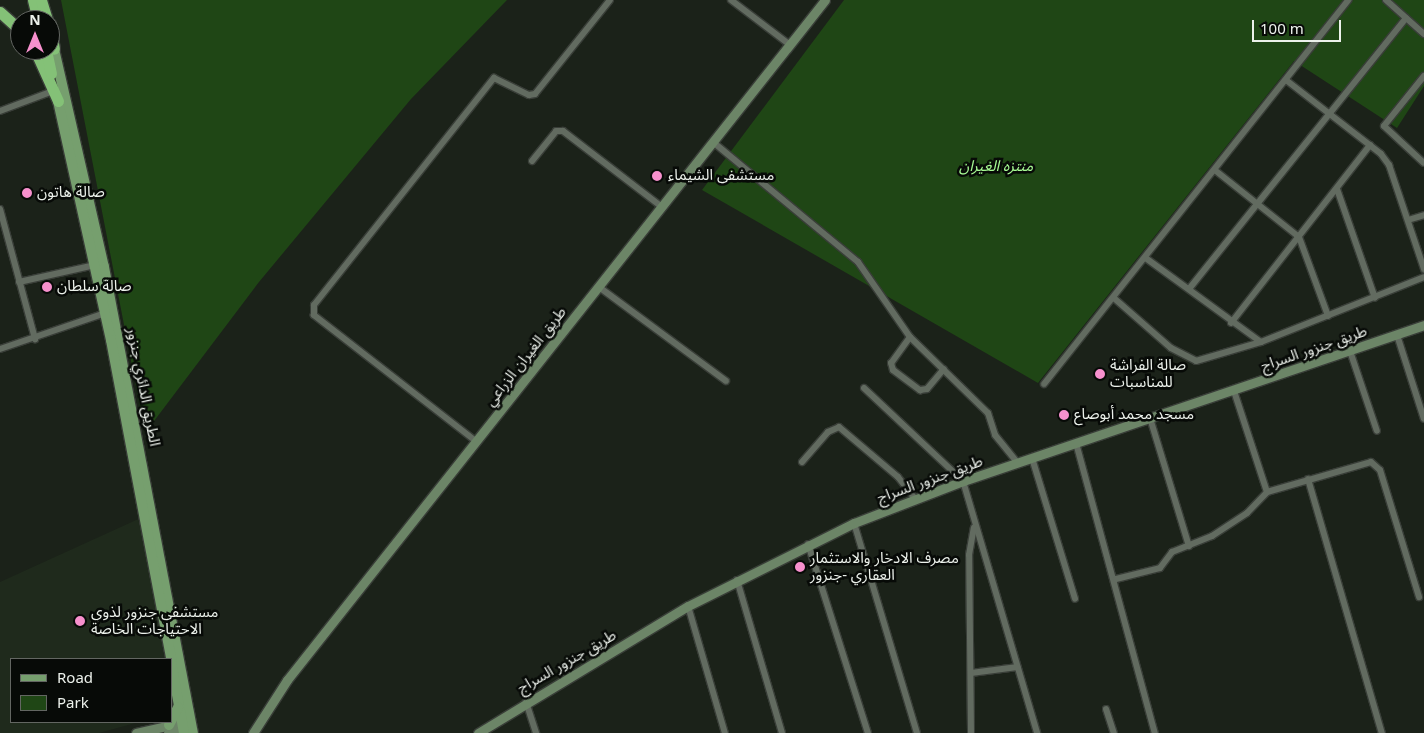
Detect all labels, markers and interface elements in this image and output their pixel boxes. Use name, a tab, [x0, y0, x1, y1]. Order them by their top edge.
text: N	[29, 6, 41, 35]
north arrow	[10, 10, 60, 60]
scale bar	[1254, 10, 1343, 42]
text: 100 m	[1260, 13, 1304, 45]
park label: منتزه الغيران	[959, 158, 1033, 176]
place label: مستشفى الشيماء	[668, 167, 774, 185]
marker: مستشفى الشيماء	[650, 169, 664, 183]
place label: صالة هاتون	[37, 184, 105, 202]
marker: صالة هاتون	[21, 187, 33, 199]
place label: صالة سلطان	[57, 278, 132, 296]
marker: صالة سلطان	[41, 281, 53, 293]
street label: طريق الغيران الزراعي	[482, 304, 570, 410]
street label: طريق جنزور السراج	[1259, 322, 1369, 376]
street label: الطريق الدائري جنزور	[123, 326, 163, 448]
place label: صالة الفراشة للمناسبات	[1110, 356, 1186, 391]
marker: صالة الفراشة للمناسبات	[1094, 368, 1106, 380]
place label: مسجد محمد أبوصاع	[1074, 406, 1194, 424]
marker: مسجد محمد أبوصاع	[1058, 409, 1070, 421]
street label: طريق جنزور السراج	[875, 453, 985, 507]
place label: مصرف الادخار والاستثمار العقاري -جنزور	[810, 549, 959, 584]
marker: مصرف الادخار والاستثمار العقاري -جنزور	[794, 561, 806, 573]
place label: مستشفي جنزور لذوي الاحتياجات الخاصة	[91, 603, 218, 638]
marker: مستشفي جنزور لذوي الاحتياجات الخاصة	[73, 614, 87, 628]
street label: طريق جنزور السراج	[514, 626, 620, 698]
legend	[10, 658, 172, 723]
text: Road	[57, 662, 93, 694]
text: Park	[57, 687, 89, 719]

